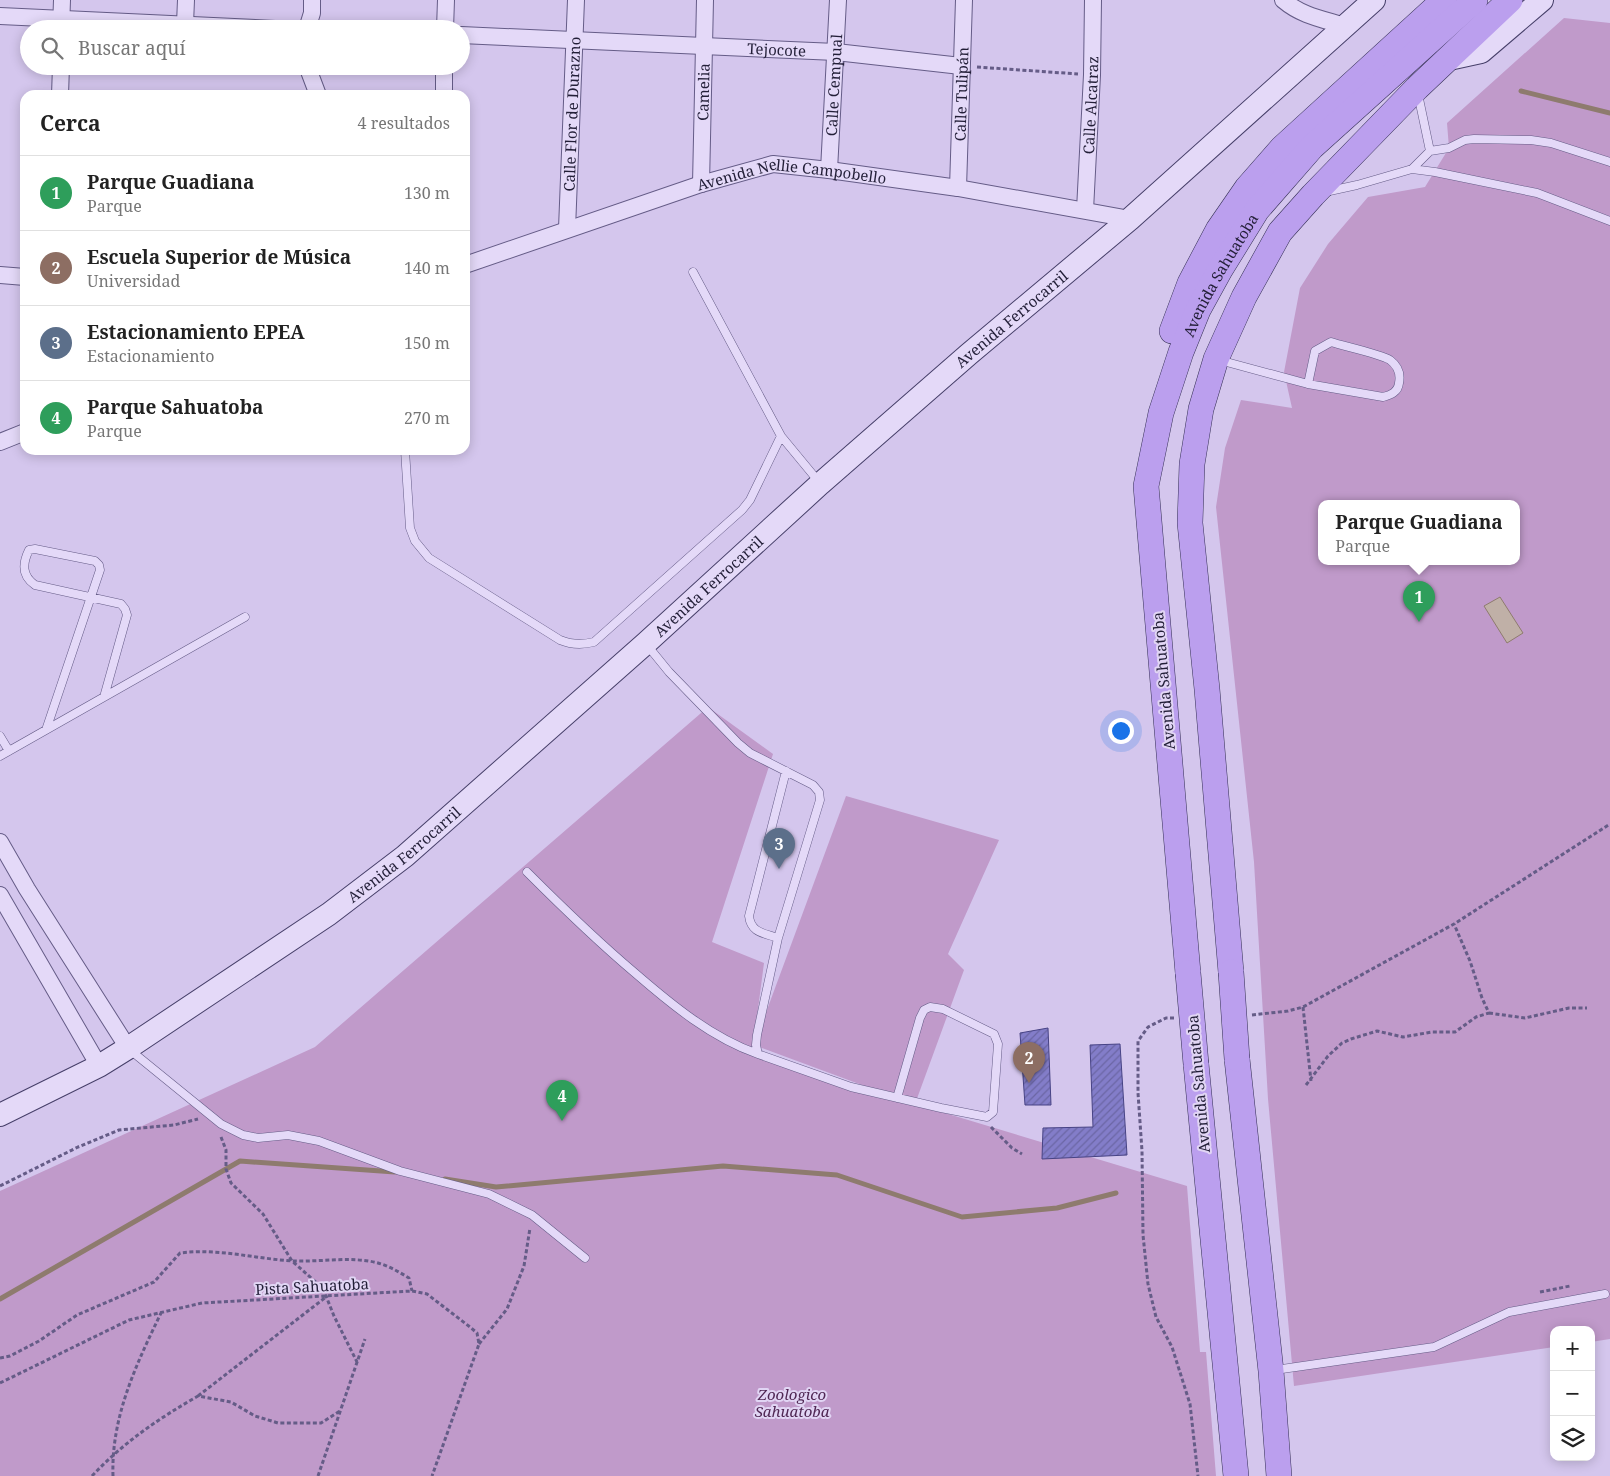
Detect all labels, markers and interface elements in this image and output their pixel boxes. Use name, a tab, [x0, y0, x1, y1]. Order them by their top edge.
search box	[20, 20, 470, 75]
street label: Calle Cempual	[821, 33, 846, 137]
icon: search	[38, 34, 66, 62]
text: Buscar aquí	[78, 35, 186, 61]
street label: Calle Flor de Durazno	[558, 36, 585, 192]
street label: Tejocote	[747, 38, 807, 61]
street label: Calle Tulipán	[949, 46, 973, 142]
street label: Calle Alcatraz	[1078, 56, 1102, 155]
street label: Camelia	[692, 63, 714, 121]
text: Cerca	[40, 109, 101, 137]
text: 4 resultados	[358, 112, 450, 134]
street label: Avenida Nellie Campobello	[694, 153, 888, 195]
text: Parque Guadiana	[87, 169, 254, 195]
text: 1	[51, 182, 61, 204]
text: 130 m	[404, 182, 450, 204]
text: Parque	[87, 195, 142, 217]
street label: Avenida Sahuatoba	[1178, 210, 1262, 340]
text: Escuela Superior de Música	[87, 244, 351, 270]
text: 2	[51, 257, 61, 279]
text: 140 m	[404, 257, 450, 279]
street label: Avenida Ferrocarril	[951, 265, 1072, 372]
text: Universidad	[87, 270, 180, 292]
text: Estacionamiento EPEA	[87, 319, 305, 345]
text: 3	[51, 332, 61, 354]
text: 150 m	[404, 332, 450, 354]
text: Estacionamiento	[87, 345, 214, 367]
text: Parque Sahuatoba	[87, 394, 264, 420]
text: 4	[51, 407, 61, 429]
text: 270 m	[404, 407, 450, 429]
text: Parque	[87, 420, 142, 442]
popup	[1318, 500, 1520, 565]
text: Parque Guadiana	[1335, 509, 1503, 535]
street label: Avenida Ferrocarril	[650, 531, 768, 641]
text: Parque	[1335, 535, 1390, 557]
pin: 1	[1403, 581, 1435, 622]
street label: Avenida Sahuatoba	[1147, 611, 1179, 751]
your location	[1108, 718, 1134, 744]
street label: Avenida Ferrocarril	[343, 801, 465, 907]
pin: 3	[763, 828, 795, 869]
street label: Avenida Sahuatoba	[1182, 1014, 1214, 1154]
pin: 2	[1013, 1042, 1045, 1083]
pin: 4	[546, 1080, 578, 1121]
street label: Pista Sahuatoba	[255, 1273, 369, 1299]
map controls	[1550, 1326, 1595, 1461]
button: +	[1550, 1326, 1595, 1371]
button: −	[1550, 1371, 1595, 1416]
park label: Zoologico Sahuatoba	[755, 1384, 830, 1421]
button: layers	[1550, 1416, 1595, 1461]

